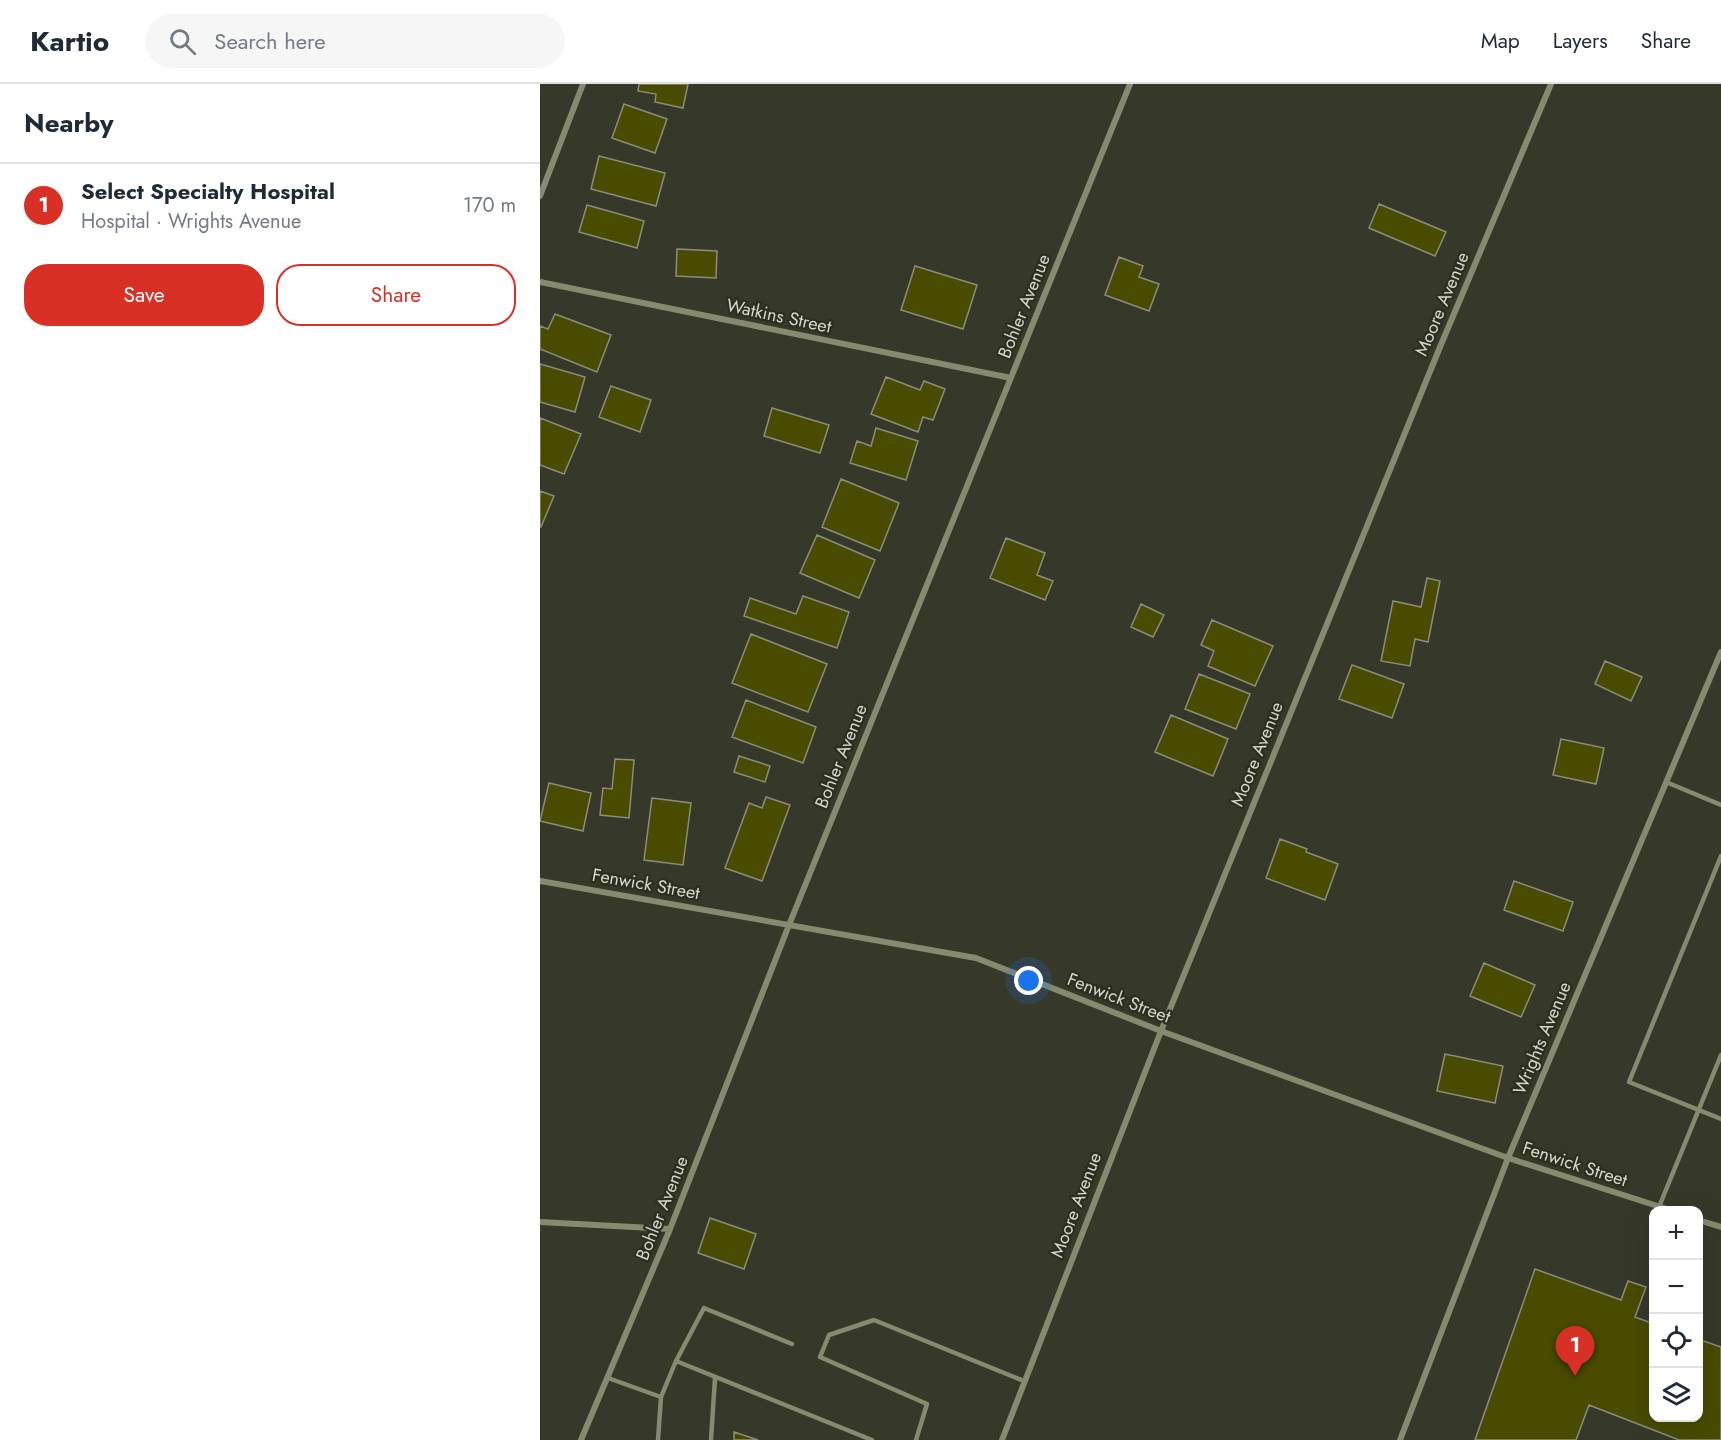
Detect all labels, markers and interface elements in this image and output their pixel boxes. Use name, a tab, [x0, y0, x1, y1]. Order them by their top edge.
search box	[145, 14, 565, 68]
text: Kartio	[30, 21, 109, 62]
icon: search	[166, 25, 199, 58]
text: Search here	[214, 25, 326, 57]
text: Map	[1481, 26, 1520, 56]
text: Layers	[1553, 26, 1608, 56]
text: Share	[1641, 26, 1691, 56]
text: Nearby	[24, 104, 113, 142]
text: Select Specialty Hospital	[81, 175, 335, 207]
text: 1	[38, 191, 49, 220]
text: 170 m	[463, 191, 516, 220]
text: Hospital · Wrights Avenue	[81, 207, 301, 236]
street label: Moore Avenue	[1408, 248, 1476, 360]
street label: Bohler Avenue	[991, 250, 1057, 362]
button: Save	[24, 264, 264, 326]
button: Share	[276, 264, 516, 326]
street label: Watkins Street	[724, 292, 835, 340]
street label: Moore Avenue	[1224, 698, 1290, 810]
street label: Bohler Avenue	[808, 700, 874, 812]
street label: Fenwick Street	[590, 862, 703, 906]
your location	[1014, 966, 1043, 995]
street label: Fenwick Street	[1064, 966, 1175, 1030]
street label: Wrights Avenue	[1507, 978, 1577, 1098]
street label: Fenwick Street	[1519, 1135, 1631, 1193]
street label: Moore Avenue	[1044, 1149, 1108, 1261]
street label: Bohler Avenue	[629, 1152, 695, 1264]
map controls	[1649, 1206, 1703, 1422]
button: +	[1649, 1206, 1703, 1260]
button: −	[1649, 1260, 1703, 1314]
button: locate	[1649, 1314, 1703, 1368]
pin: 1	[1556, 1326, 1594, 1376]
button: layers	[1649, 1368, 1703, 1422]

